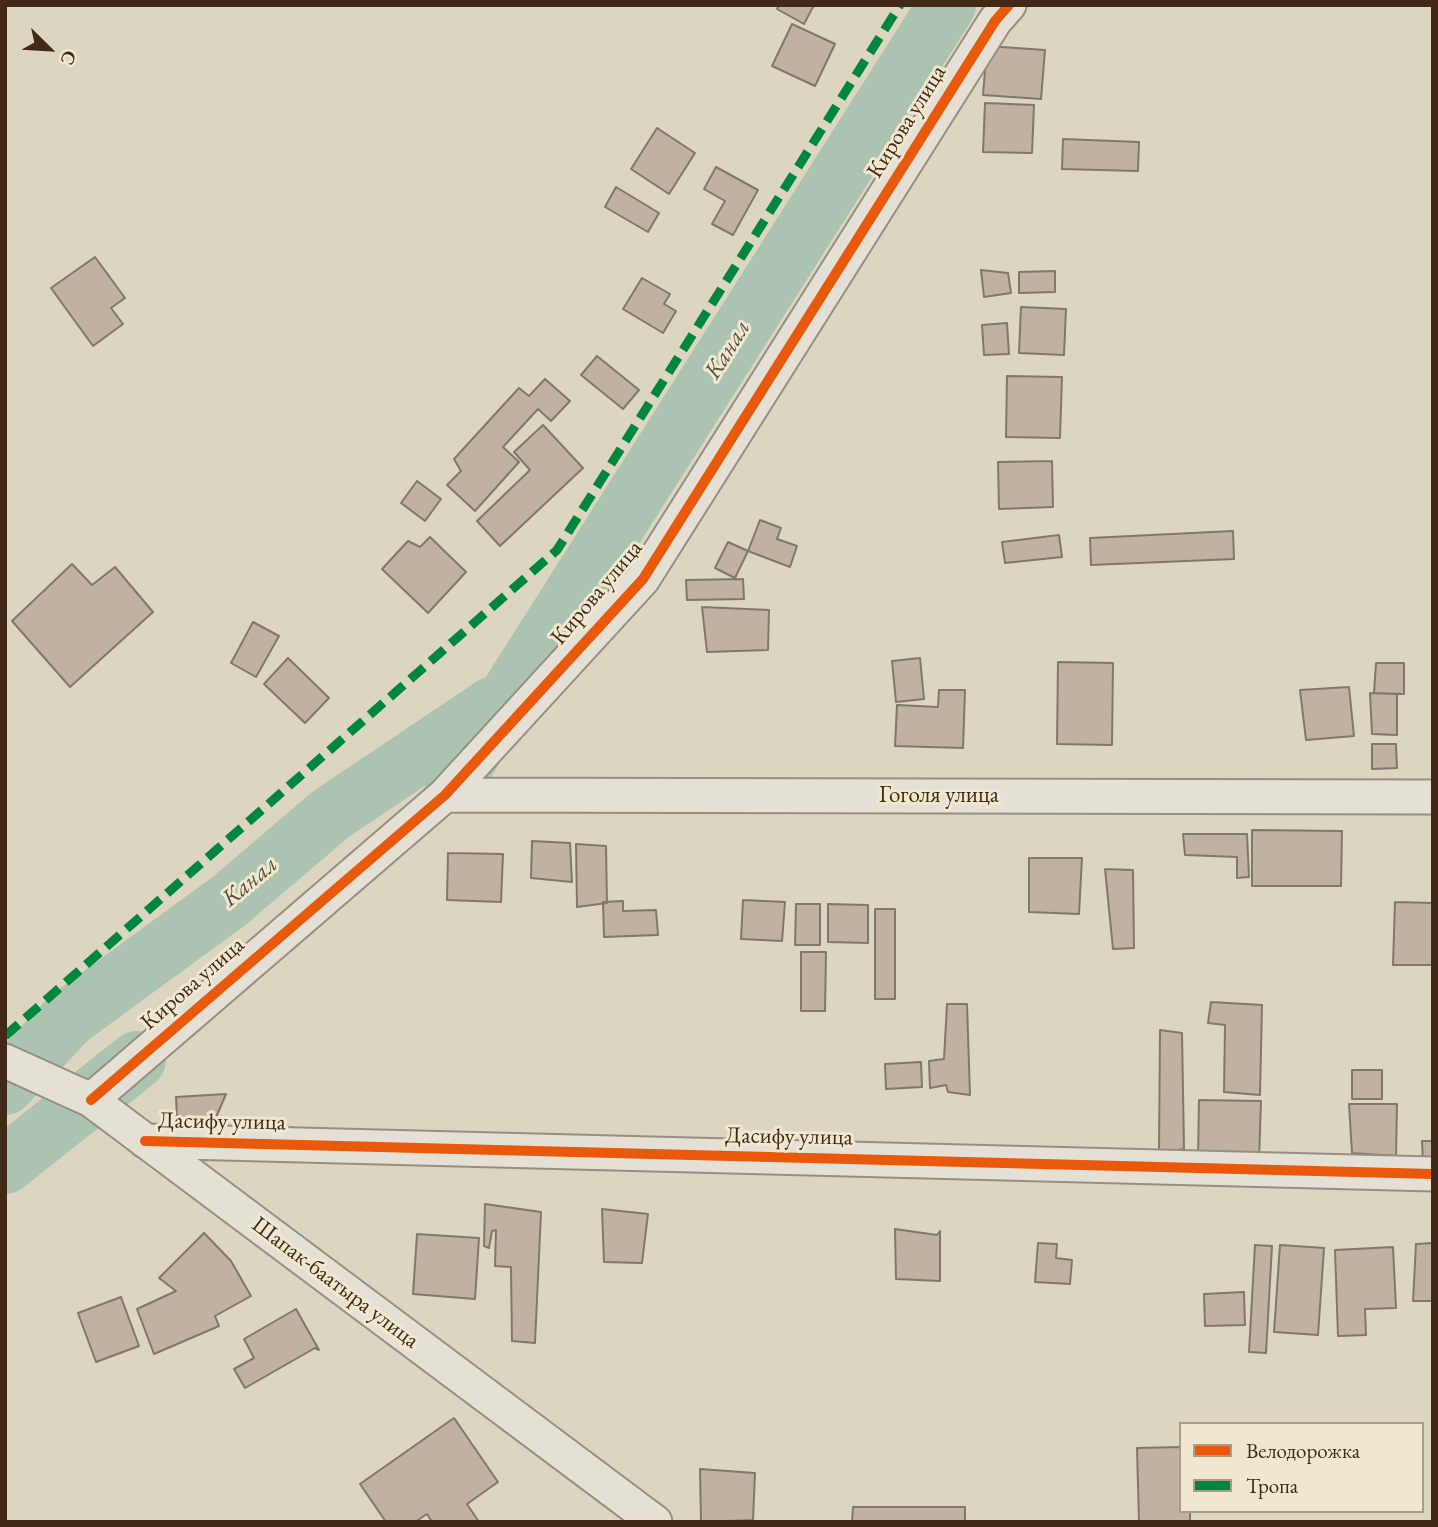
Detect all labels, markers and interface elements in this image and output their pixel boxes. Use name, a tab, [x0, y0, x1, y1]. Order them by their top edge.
north arrow	[14, 14, 84, 84]
text: С	[54, 46, 83, 69]
street label: Кирова улица	[861, 60, 953, 184]
water label: Канал	[699, 315, 757, 385]
street label: Кирова улица	[545, 535, 649, 651]
street label: Гоголя улица	[879, 782, 999, 810]
water label: Канал	[216, 850, 284, 914]
street label: Кирова улица	[136, 932, 250, 1036]
street label: Дасифу улица	[158, 1107, 286, 1137]
street label: Дасифу улица	[725, 1122, 853, 1152]
street label: Шапак-баатыра улица	[246, 1211, 424, 1355]
legend	[1179, 1422, 1424, 1513]
text: Велодорожка	[1246, 1437, 1360, 1464]
text: Тропа	[1246, 1472, 1298, 1499]

